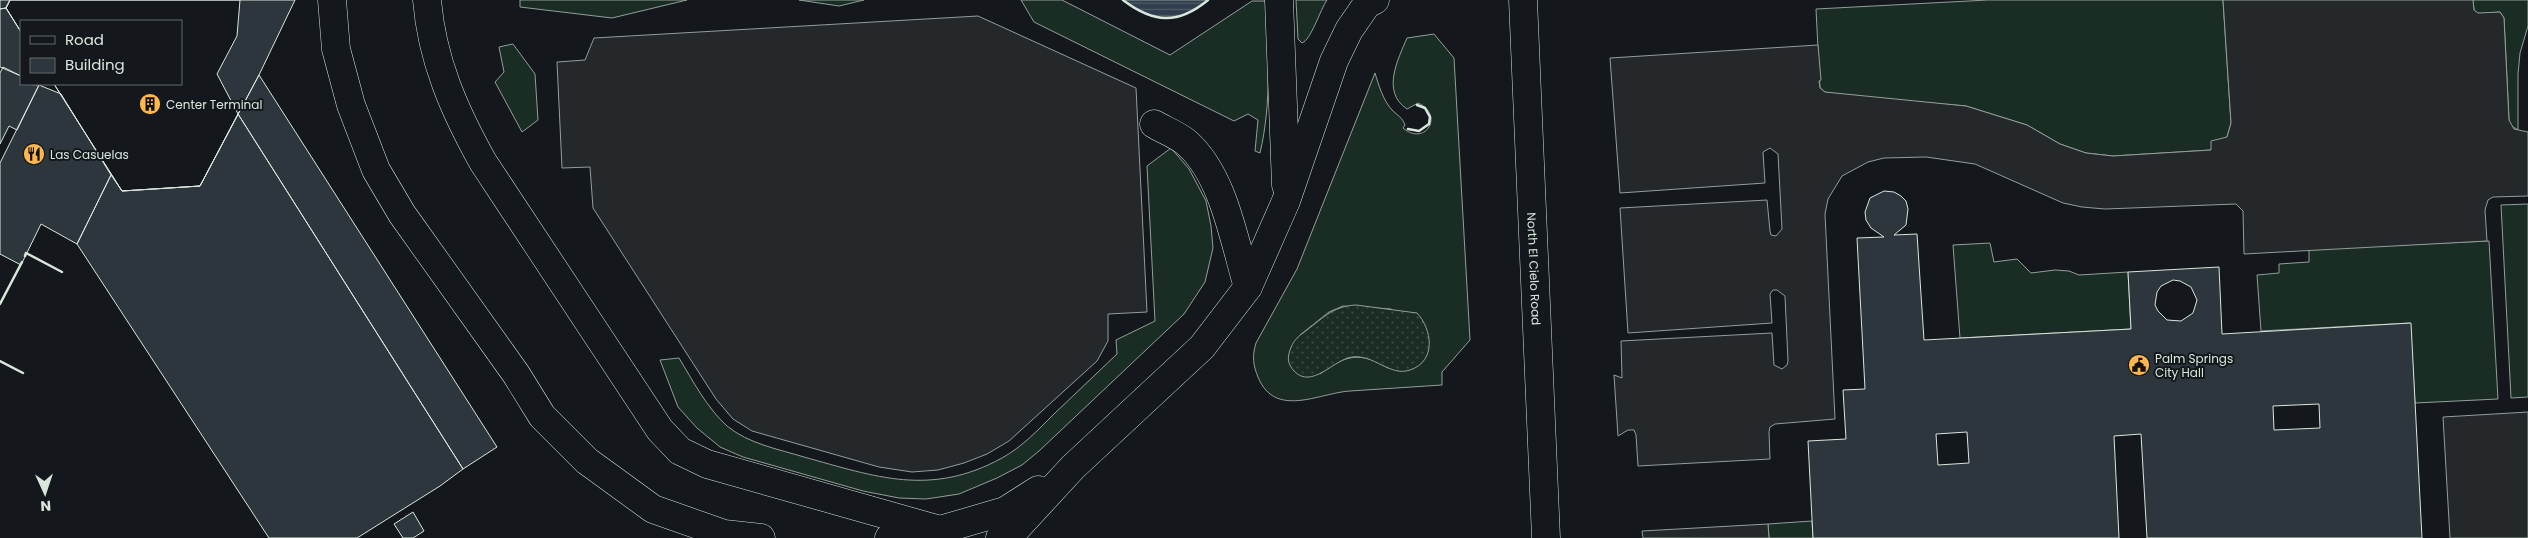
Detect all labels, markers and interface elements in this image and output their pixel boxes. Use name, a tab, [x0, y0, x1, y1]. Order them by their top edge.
legend	[20, 20, 182, 85]
text: Road	[65, 29, 104, 50]
text: Building	[65, 54, 125, 75]
building icon: Center Terminal	[138, 92, 162, 116]
place label: Center Terminal	[166, 96, 262, 113]
restaurant icon: Las Casuelas	[22, 142, 46, 166]
place label: Las Casuelas	[50, 146, 129, 163]
street label: North El Cielo Road	[1524, 212, 1545, 326]
place label: Palm Springs City Hall	[2155, 350, 2233, 381]
public building icon: Palm Springs City Hall	[2127, 353, 2151, 377]
north arrow	[20, 468, 70, 518]
text: N	[40, 496, 51, 516]

